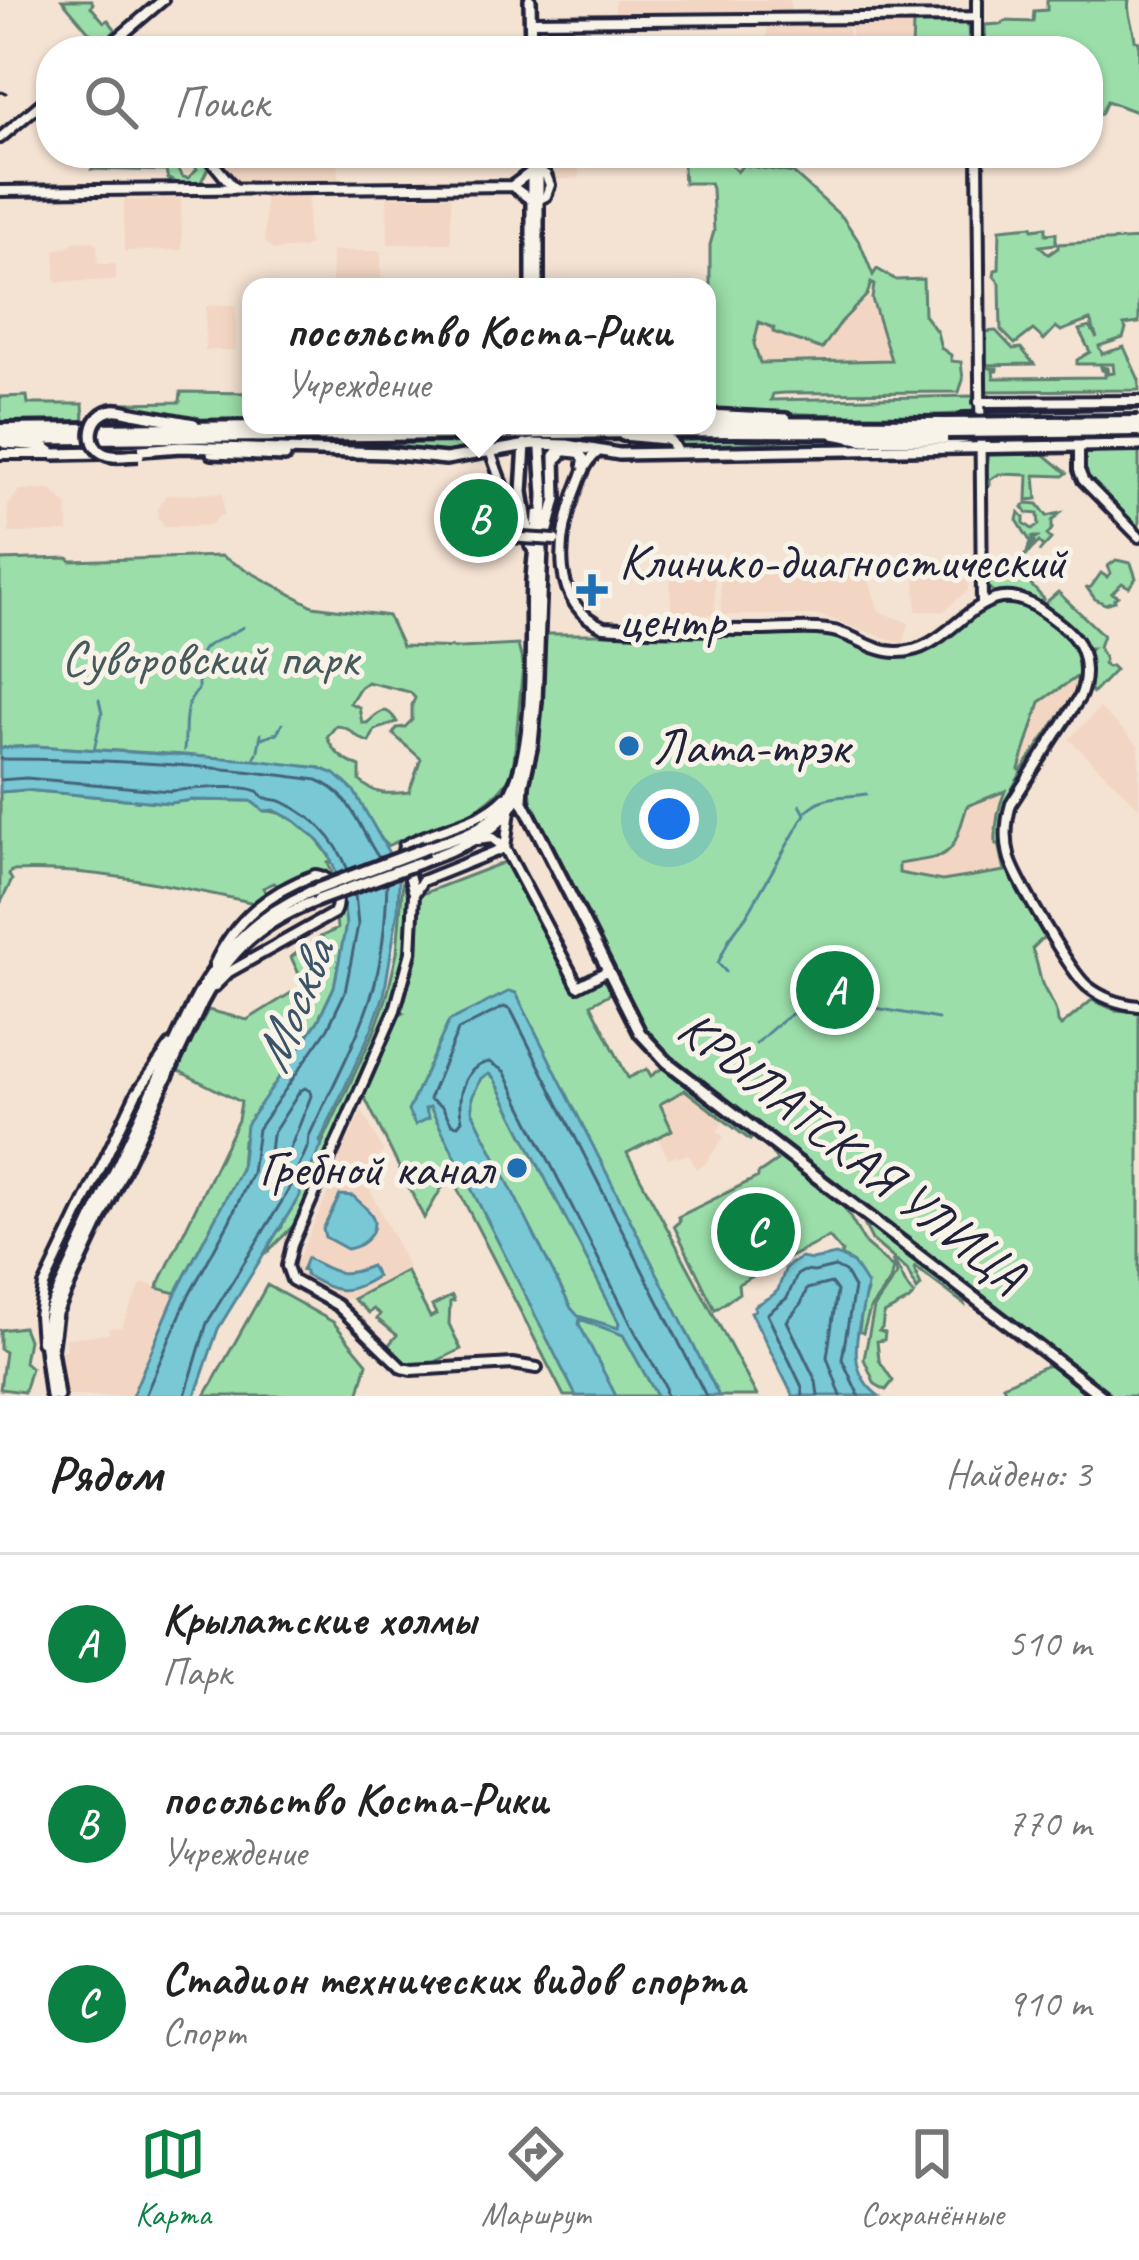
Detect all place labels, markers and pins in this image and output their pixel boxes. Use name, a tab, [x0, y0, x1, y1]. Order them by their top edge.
pin: B	[440, 473, 518, 563]
place label: Клинико-диагностический центр	[619, 529, 1068, 652]
marker: Клинико-диагностический центр	[576, 574, 608, 606]
place label: Лата-трэк	[653, 714, 853, 778]
marker: Лата-трэк	[616, 733, 642, 759]
pin: A	[796, 945, 874, 1035]
place label: Гребной канал	[259, 1136, 497, 1200]
marker: Гребной канал	[504, 1155, 530, 1181]
pin: C	[717, 1187, 795, 1277]

